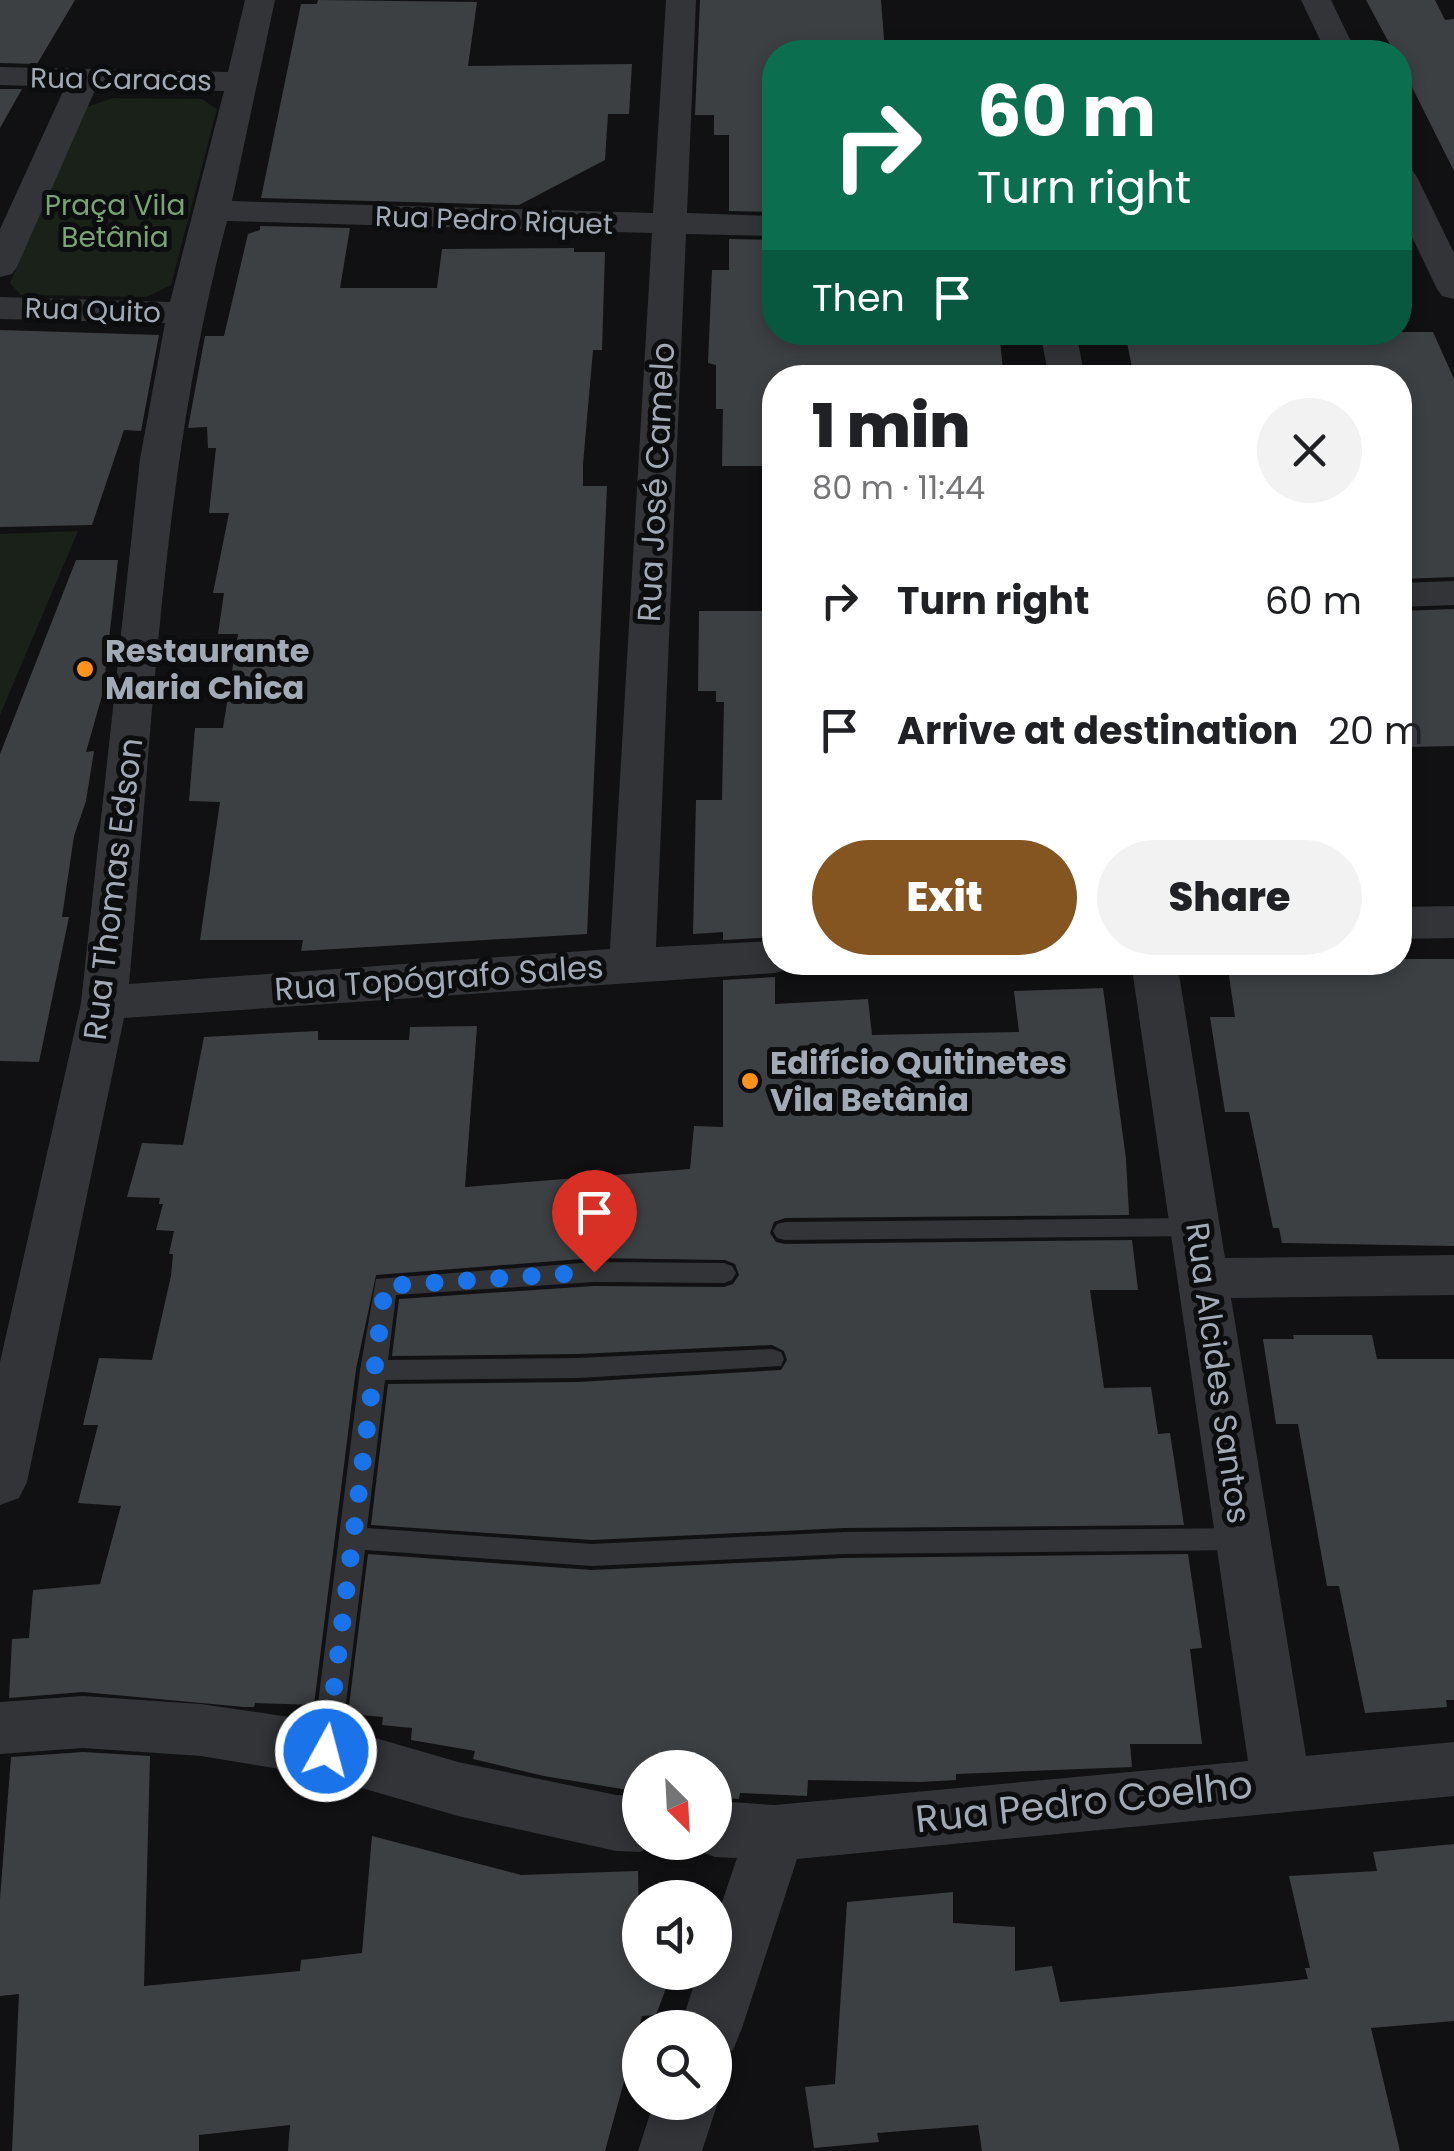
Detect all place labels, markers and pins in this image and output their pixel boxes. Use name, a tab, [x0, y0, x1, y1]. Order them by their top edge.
place label: Restaurante Maria Chica	[105, 628, 309, 710]
marker: Restaurante Maria Chica	[74, 658, 96, 680]
place label: Edifício Quitinetes Vila Betânia	[770, 1040, 1067, 1122]
marker: Edifício Quitinetes Vila Betânia	[739, 1070, 761, 1092]
pin	[552, 1170, 637, 1273]

